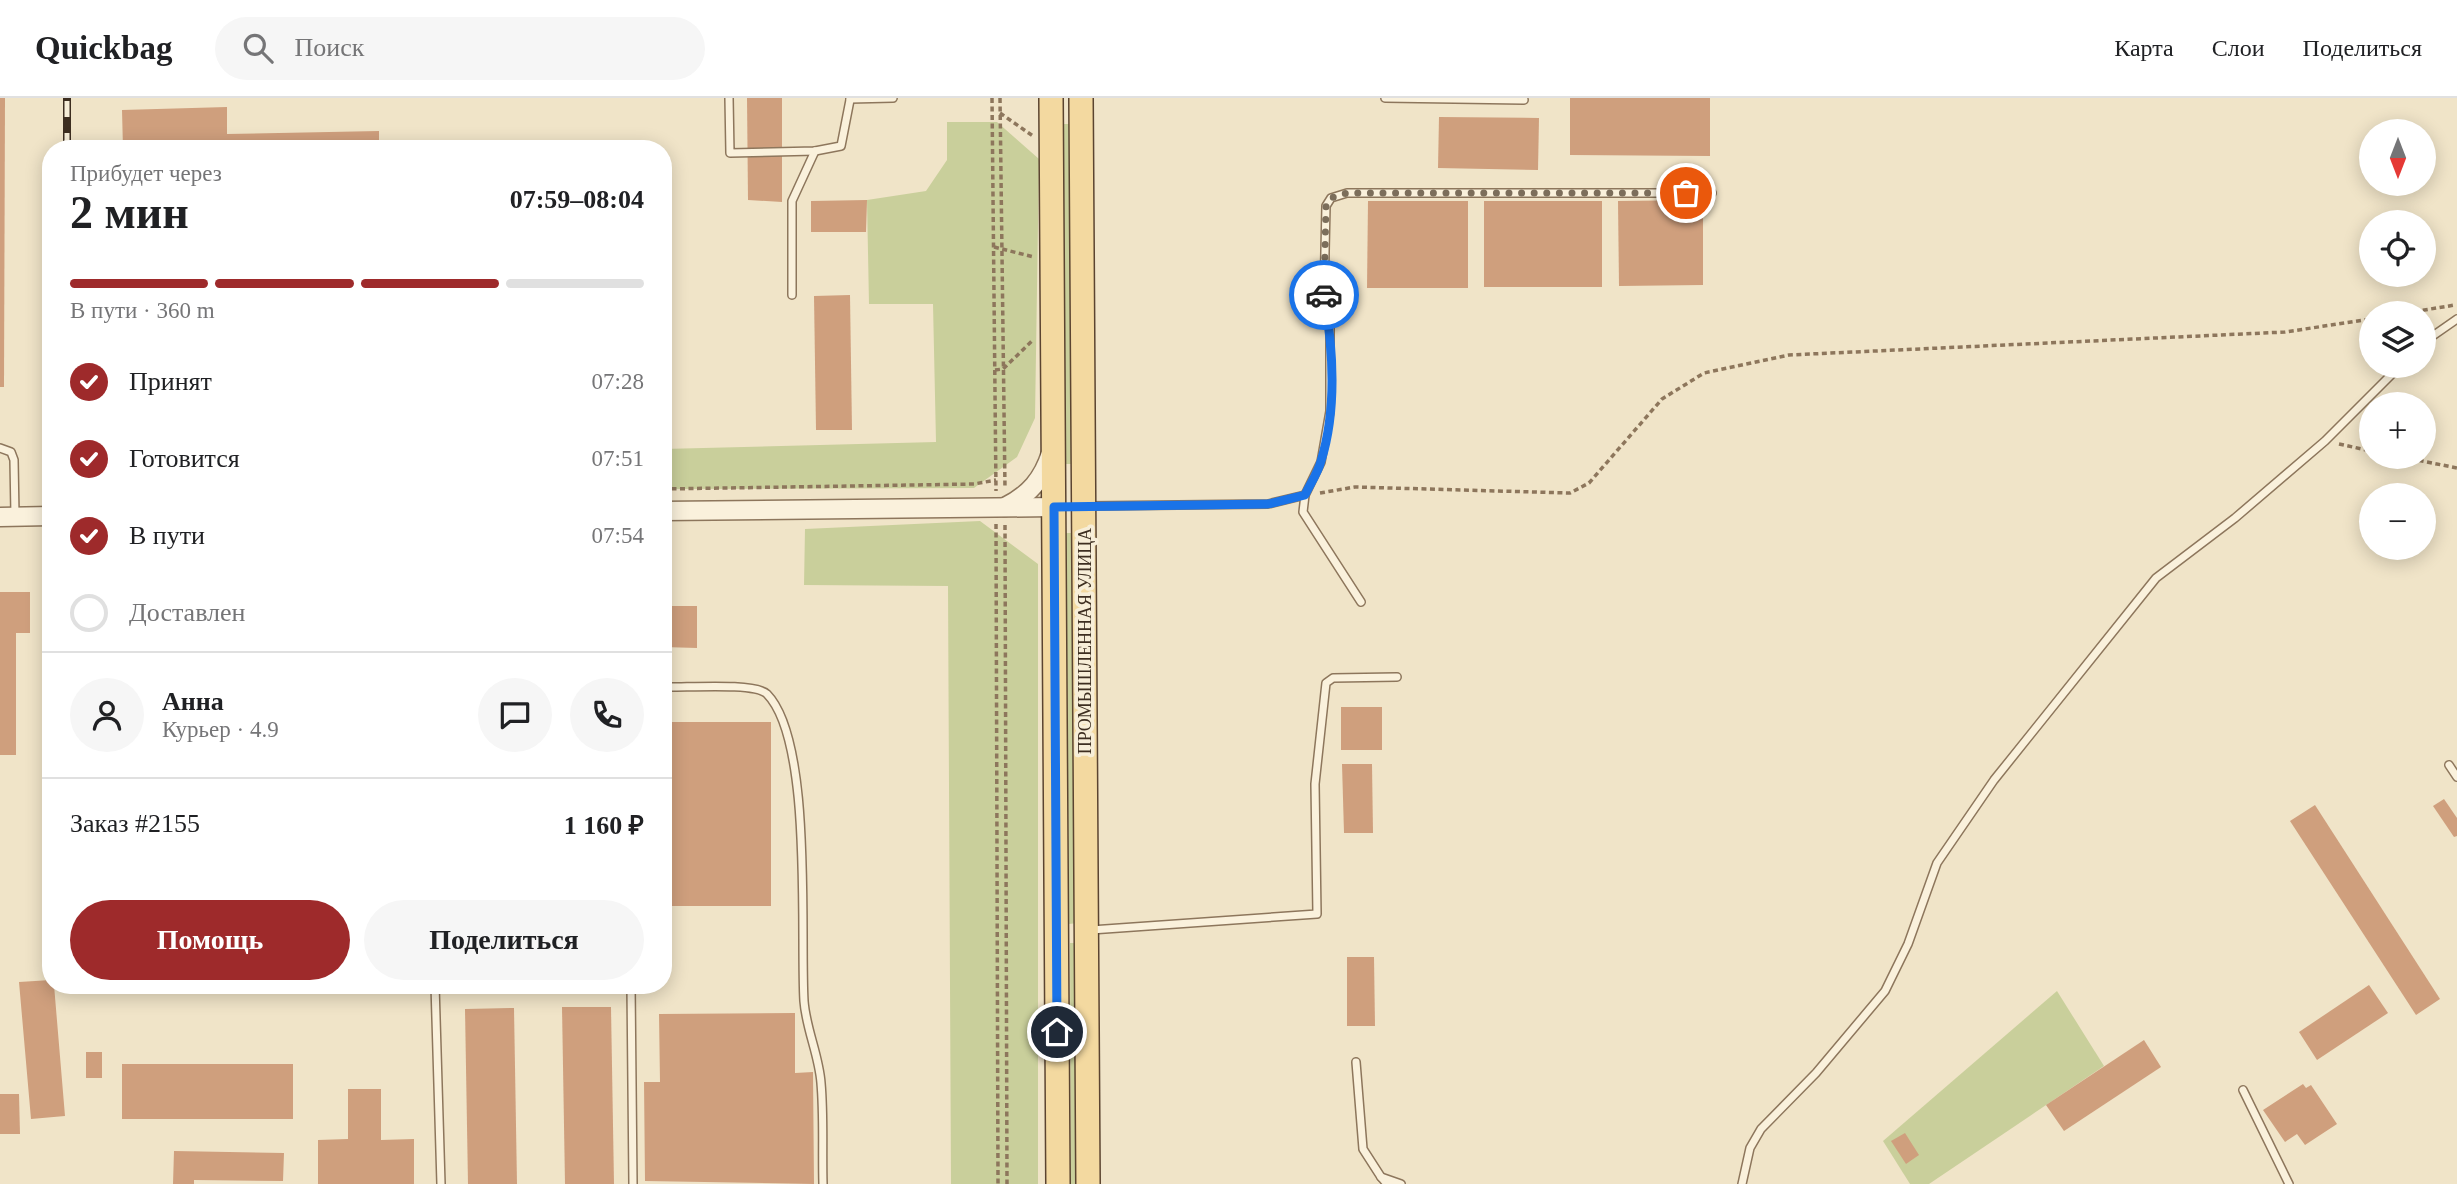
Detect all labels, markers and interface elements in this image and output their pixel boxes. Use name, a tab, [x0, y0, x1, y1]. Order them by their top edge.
search box	[215, 17, 705, 80]
icon: search	[239, 29, 277, 67]
text: Quickbag	[35, 30, 173, 66]
text: Поиск	[295, 33, 364, 62]
text: Карта	[2114, 35, 2174, 61]
text: Слои	[2212, 35, 2265, 61]
text: Поделиться	[2303, 35, 2422, 61]
north arrow	[2359, 119, 2436, 196]
map controls	[2359, 119, 2436, 560]
text: Прибудет через	[70, 161, 222, 186]
pin	[1656, 163, 1716, 223]
icon: bag	[1667, 174, 1705, 212]
text: 07:59–08:04	[510, 185, 644, 214]
text: 2 мин	[70, 187, 189, 238]
button: locate	[2359, 210, 2436, 287]
courier	[1289, 260, 1359, 330]
icon: car	[1305, 276, 1343, 314]
text: В пути · 360 m	[70, 298, 215, 323]
button: layers	[2359, 301, 2436, 378]
icon: check	[70, 363, 108, 401]
text: Принят	[129, 367, 212, 396]
text: 07:28	[592, 369, 644, 394]
button: +	[2359, 392, 2436, 469]
icon: check	[70, 440, 108, 478]
text: Готовится	[129, 444, 240, 473]
text: 07:51	[592, 446, 644, 471]
button: −	[2359, 483, 2436, 560]
icon: check	[70, 517, 108, 555]
text: В пути	[129, 521, 205, 550]
text: 07:54	[592, 523, 644, 548]
street label: ПРОМЫШЛЕННАЯ УЛИЦА	[1075, 528, 1095, 754]
text: Доставлен	[129, 598, 246, 627]
button: person	[70, 678, 144, 752]
button: chat	[478, 678, 552, 752]
button: phone	[570, 678, 644, 752]
text: Анна	[162, 687, 224, 716]
text: Курьер · 4.9	[162, 717, 279, 742]
text: Заказ #2155	[70, 809, 200, 838]
text: 1 160 ₽	[564, 811, 644, 840]
button: Помощь	[70, 900, 350, 980]
button: Поделиться	[364, 900, 644, 980]
pin	[1027, 1002, 1087, 1062]
icon: home	[1038, 1013, 1076, 1051]

